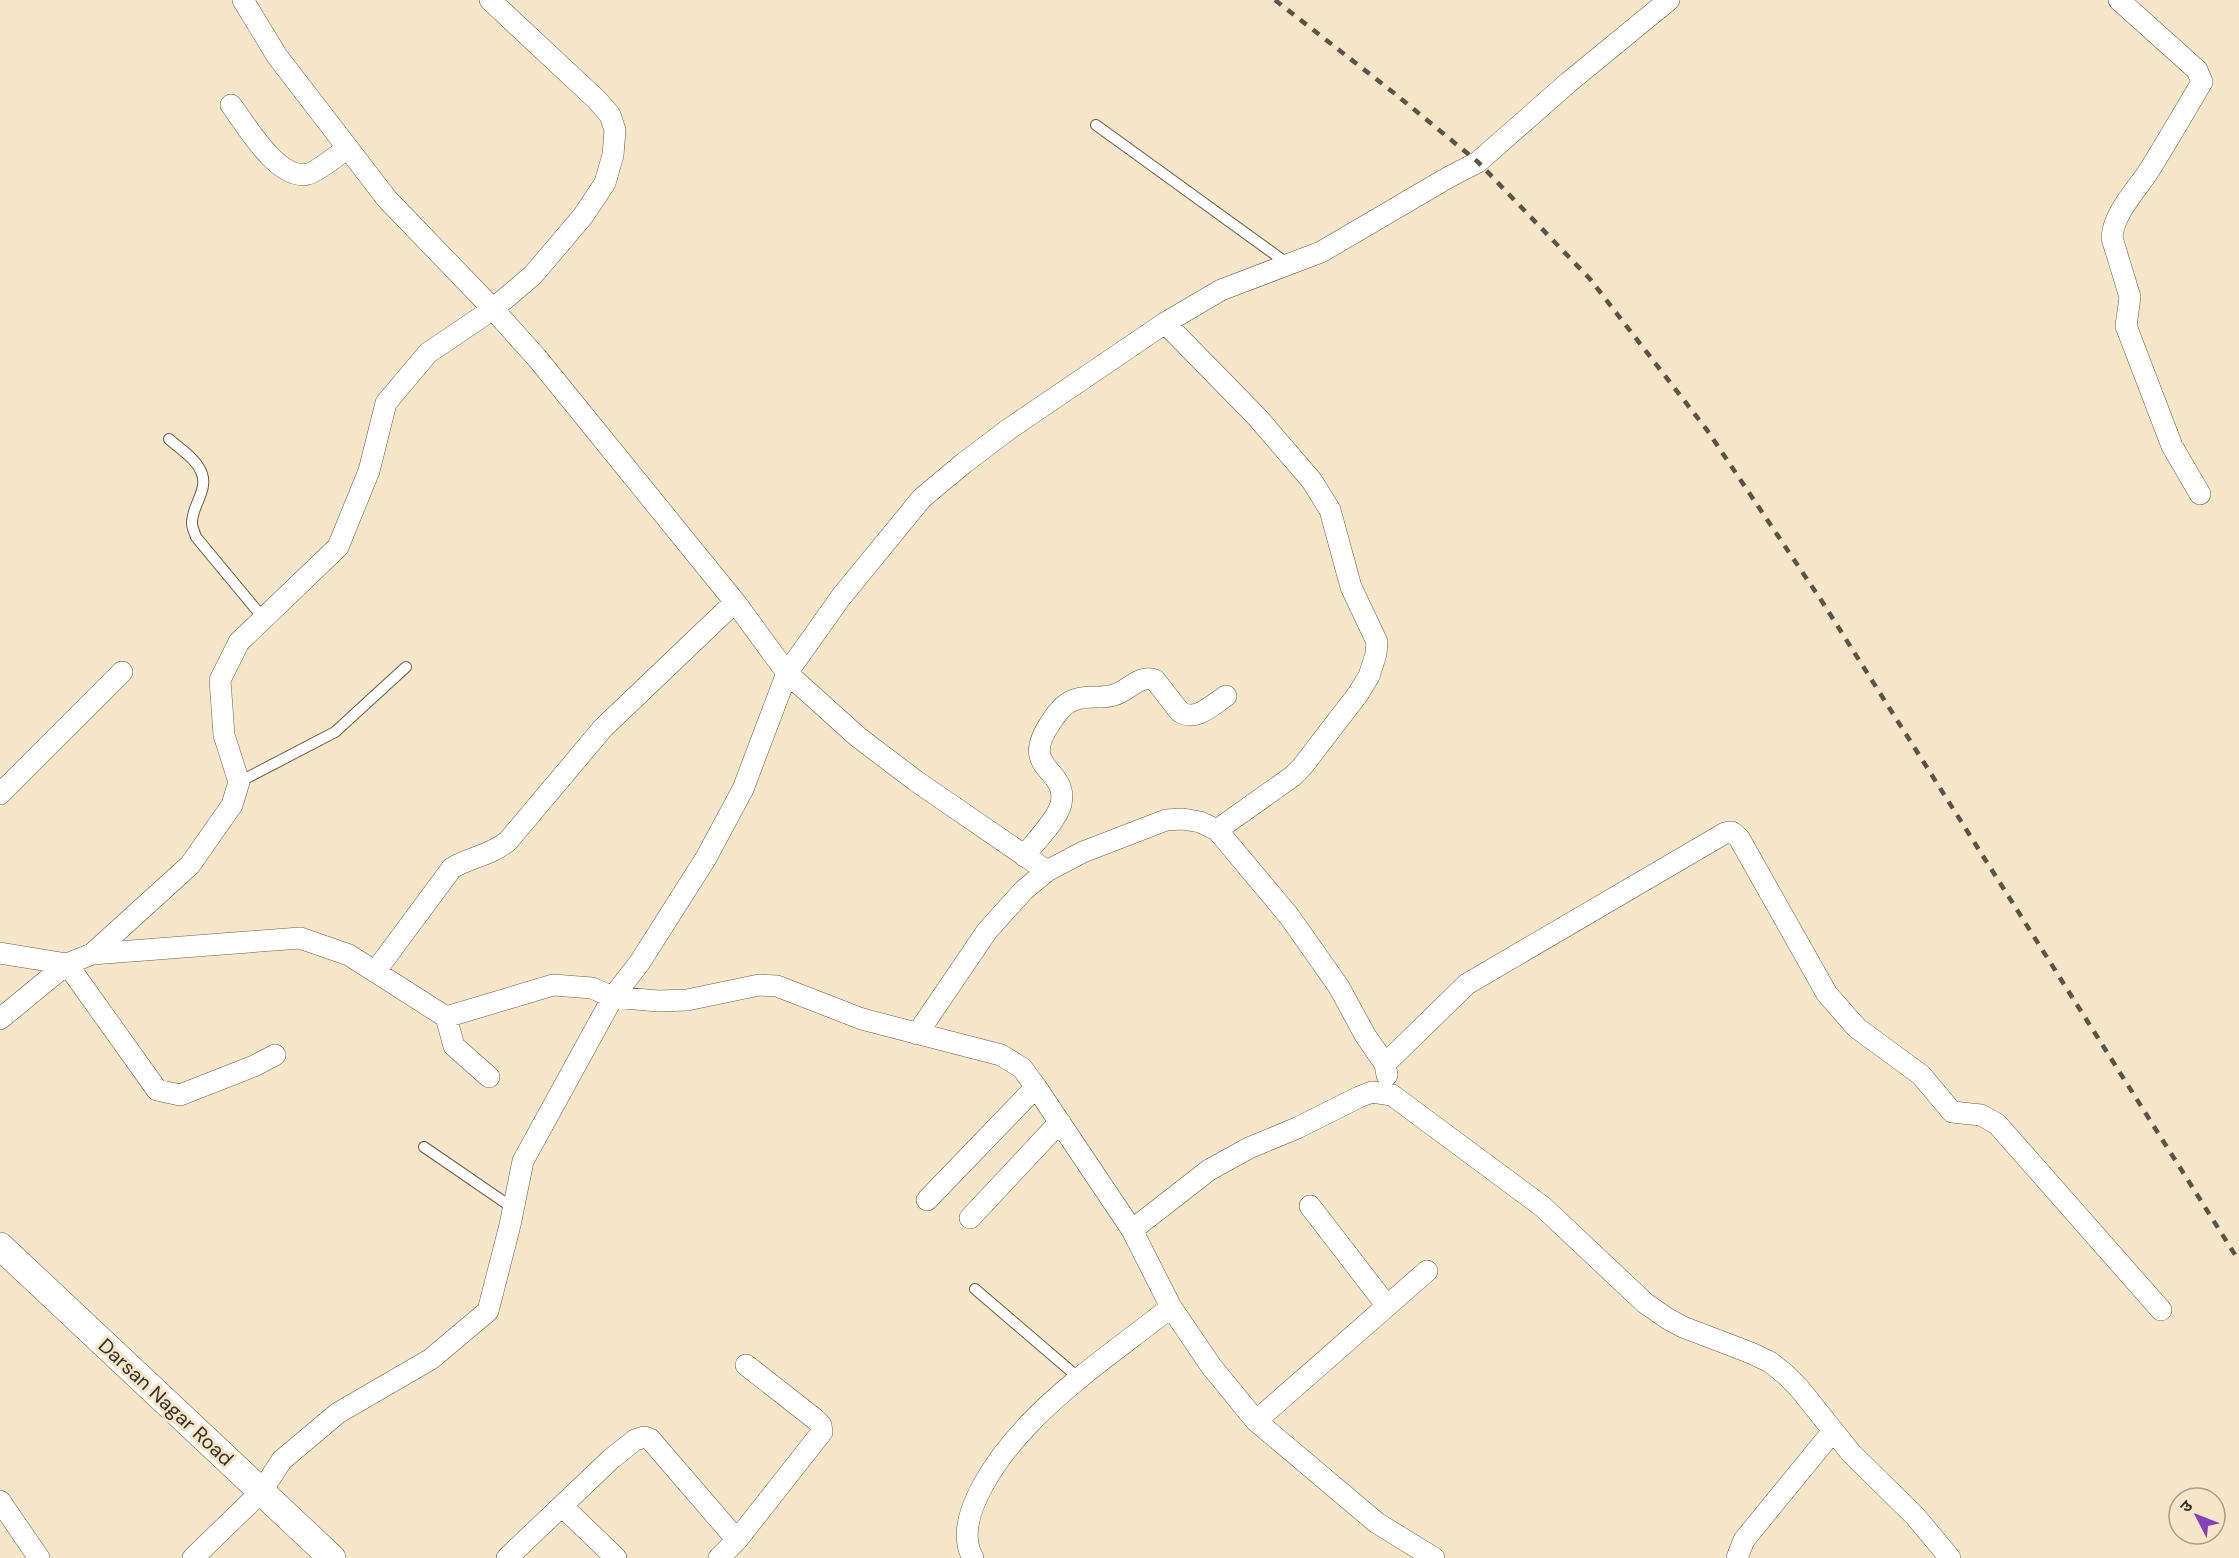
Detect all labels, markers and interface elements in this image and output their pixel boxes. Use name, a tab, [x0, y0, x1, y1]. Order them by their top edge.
street label: Darsan Nagar Road	[93, 1333, 239, 1471]
north arrow	[2167, 1486, 2227, 1546]
text: उ	[2175, 1495, 2198, 1517]

